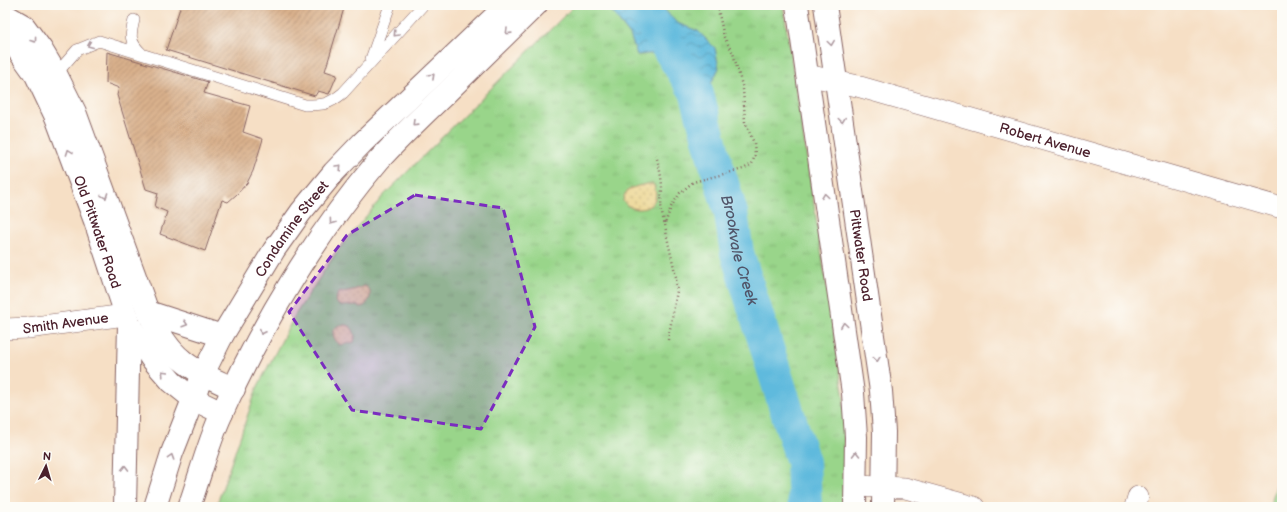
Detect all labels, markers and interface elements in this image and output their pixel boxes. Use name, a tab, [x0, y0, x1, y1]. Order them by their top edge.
one-way arrow	[505, 27, 513, 35]
one-way arrow	[394, 29, 401, 37]
one-way arrow	[30, 35, 37, 42]
one-way arrow	[87, 40, 94, 48]
one-way arrow	[826, 40, 835, 46]
one-way arrow	[427, 73, 435, 80]
one-way arrow	[837, 117, 846, 123]
one-way arrow	[412, 118, 420, 126]
street label: Robert Avenue	[997, 119, 1093, 162]
one-way arrow	[66, 149, 74, 156]
one-way arrow	[334, 164, 342, 172]
street label: Old Pittwater Road	[70, 173, 125, 291]
street label: Condamine Street	[252, 177, 333, 280]
one-way arrow	[101, 192, 109, 199]
water label: Brookvale Creek	[716, 193, 762, 308]
one-way arrow	[821, 193, 830, 199]
street label: Pittwater Road	[846, 208, 876, 303]
one-way arrow	[330, 218, 337, 225]
street label: Smith Avenue	[23, 309, 110, 337]
one-way arrow	[181, 319, 188, 328]
one-way arrow	[840, 322, 849, 328]
one-way arrow	[259, 328, 267, 335]
one-way arrow	[872, 356, 881, 362]
one-way arrow	[162, 370, 169, 377]
north arrow	[26, 446, 66, 486]
text: N	[42, 450, 52, 463]
one-way arrow	[852, 451, 860, 457]
one-way arrow	[166, 453, 175, 460]
one-way arrow	[121, 465, 129, 471]

